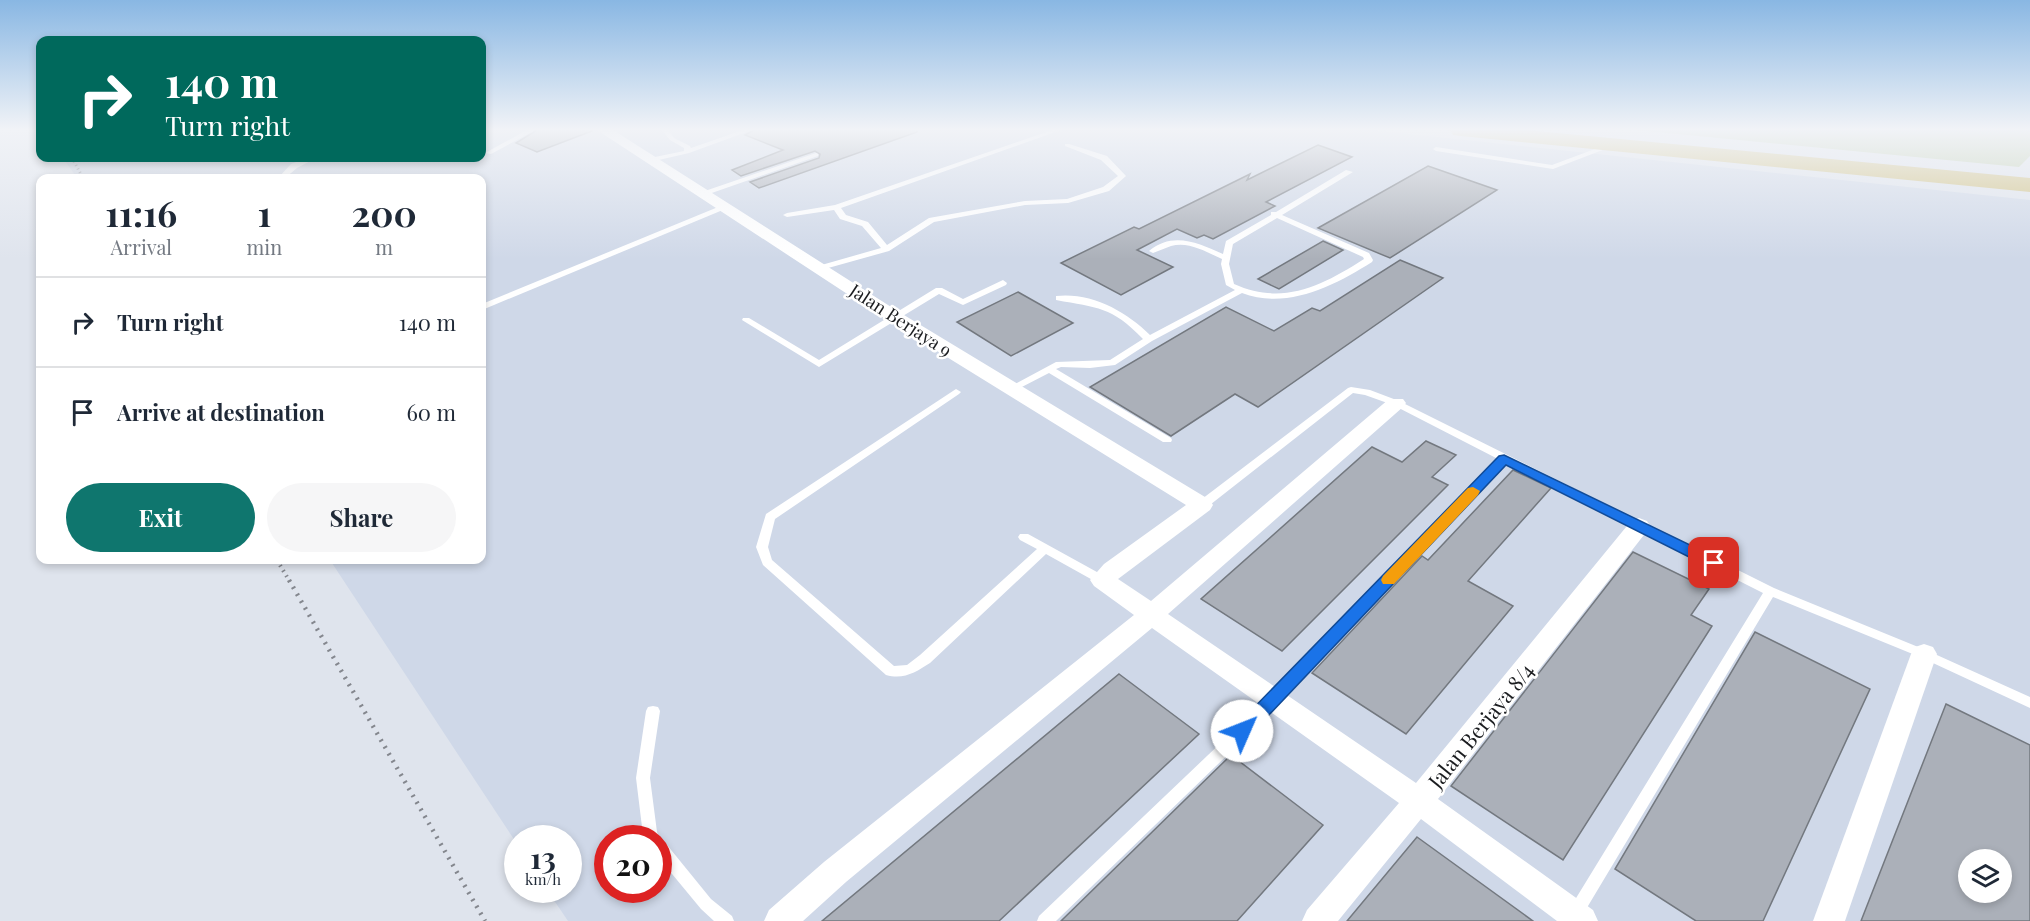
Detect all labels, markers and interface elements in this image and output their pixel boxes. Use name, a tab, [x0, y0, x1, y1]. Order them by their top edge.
text: 140 m	[165, 53, 278, 109]
icon: right	[66, 60, 144, 138]
text: Turn right	[165, 107, 290, 143]
text: 11:16	[105, 188, 177, 236]
text: 1	[257, 188, 271, 236]
text: 200	[351, 188, 417, 236]
text: Arrival	[110, 233, 172, 260]
text: min	[247, 233, 282, 260]
text: m	[375, 233, 393, 260]
street label: Jalan Berjaya 9	[845, 277, 957, 362]
icon: right	[66, 306, 99, 339]
text: Turn right	[117, 307, 223, 337]
text: 140 m	[399, 307, 456, 337]
icon: arrive	[66, 396, 99, 429]
text: Arrive at destination	[117, 397, 325, 427]
text: 60 m	[406, 397, 456, 427]
button: Exit	[66, 483, 255, 552]
button: Share	[267, 483, 456, 552]
pin	[1688, 537, 1739, 588]
icon: arrive	[1697, 546, 1730, 579]
street label: Jalan Berjaya 8/4	[1420, 656, 1539, 794]
position arrow	[1210, 699, 1274, 763]
speed limit sign: 20	[594, 825, 672, 903]
text: 13	[530, 837, 556, 877]
map controls	[1958, 849, 2012, 903]
button: layers	[1958, 849, 2012, 903]
text: km/h	[525, 869, 561, 889]

